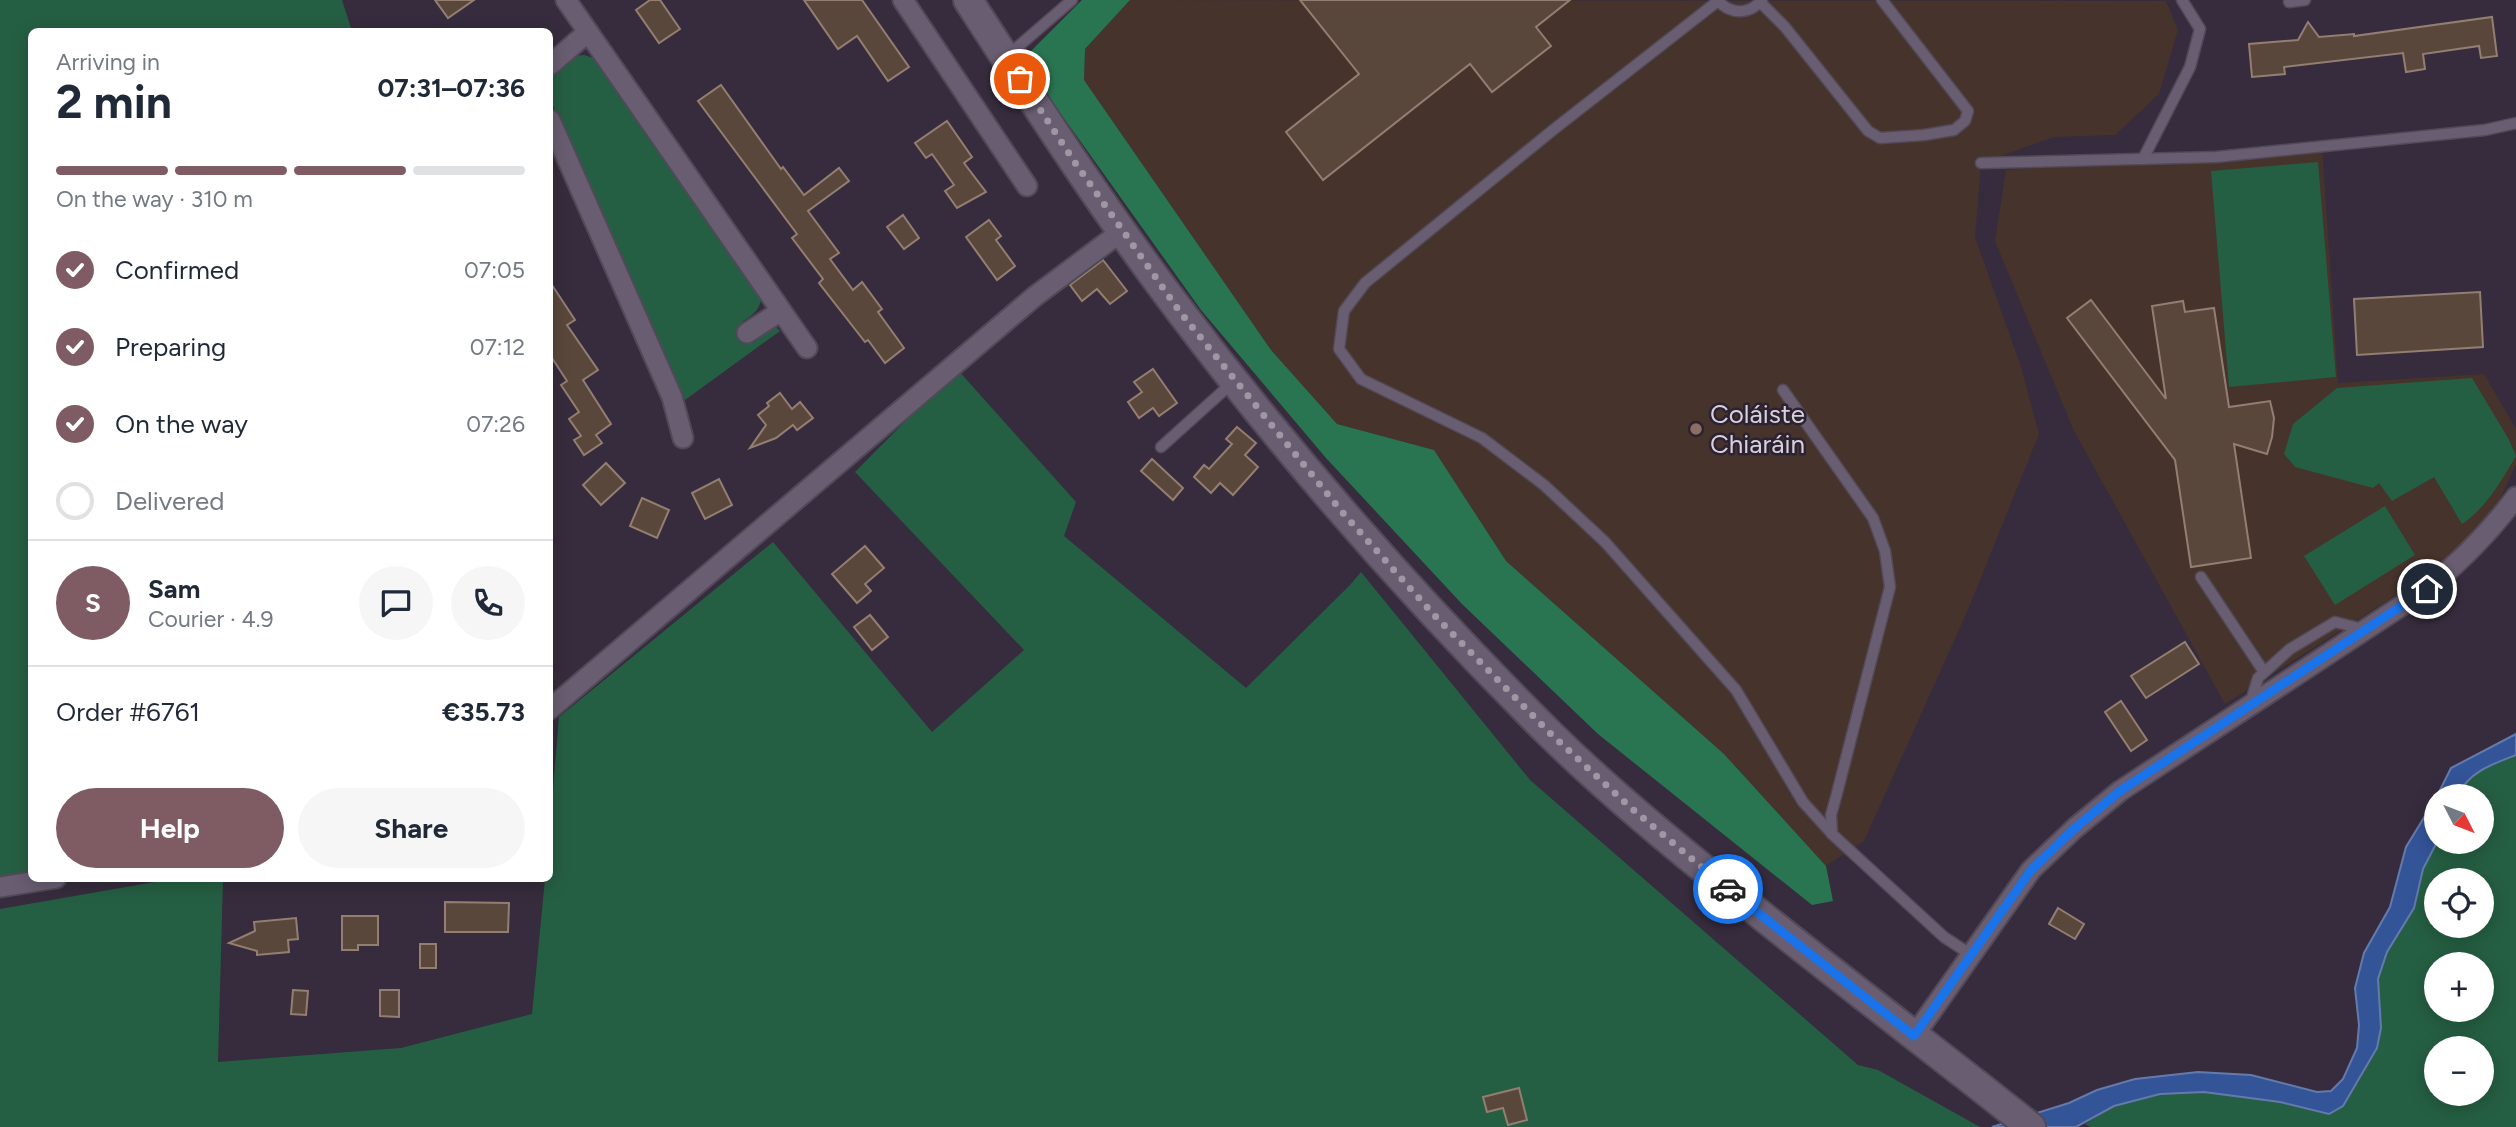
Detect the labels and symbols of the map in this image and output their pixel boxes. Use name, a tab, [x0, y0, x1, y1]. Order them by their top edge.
pin	[990, 49, 1050, 109]
place label: Coláiste Chiaráin	[1710, 398, 1805, 460]
marker: Coláiste Chiaráin	[1688, 421, 1704, 437]
pin	[2397, 559, 2457, 619]
north arrow	[2424, 784, 2494, 854]
courier	[1693, 854, 1763, 924]

